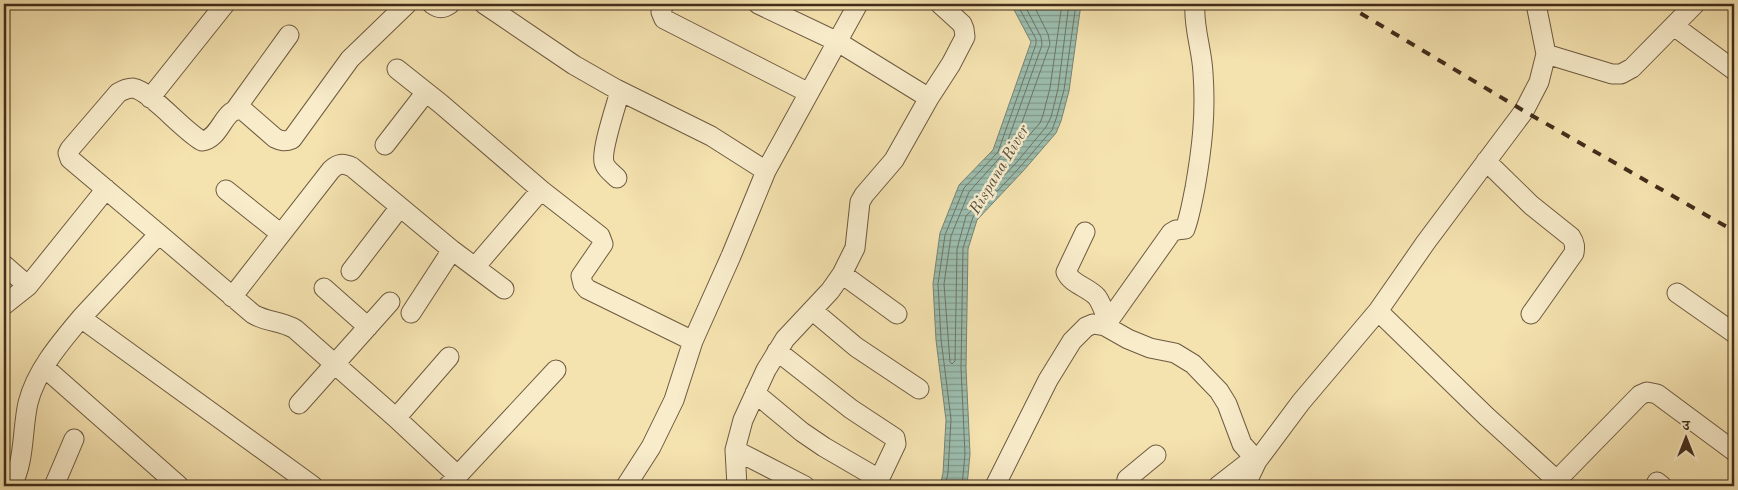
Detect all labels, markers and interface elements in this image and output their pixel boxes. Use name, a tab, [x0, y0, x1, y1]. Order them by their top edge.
water label: Rispana River	[967, 122, 1033, 218]
north arrow	[1660, 412, 1710, 462]
text: उ	[1681, 419, 1690, 433]

